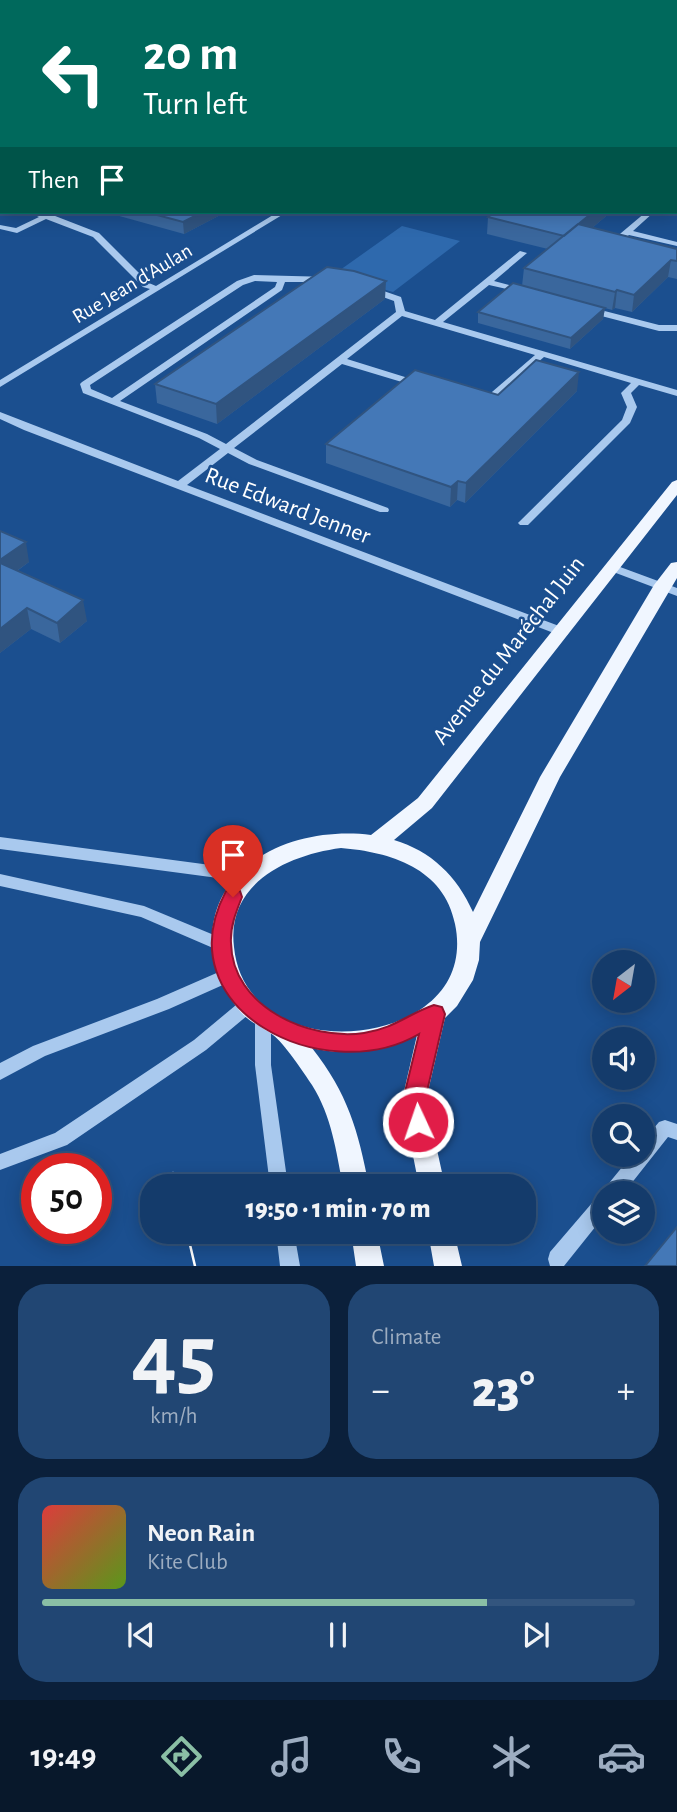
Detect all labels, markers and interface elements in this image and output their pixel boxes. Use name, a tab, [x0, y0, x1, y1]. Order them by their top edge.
icon: left	[28, 28, 119, 119]
text: 20 m	[143, 30, 239, 79]
text: Turn left	[143, 88, 247, 120]
icon: arrive	[93, 161, 131, 199]
text: Then	[28, 167, 79, 193]
street label: Rue Jean d'Aulan	[69, 239, 196, 327]
street label: Rue Edward Jenner	[201, 463, 374, 549]
street label: Avenue du Maréchal Juin	[428, 552, 589, 749]
pin	[203, 825, 263, 897]
icon: arrive	[214, 836, 252, 874]
north arrow	[592, 950, 654, 1013]
map controls	[592, 950, 655, 1244]
button: sound	[592, 1027, 655, 1090]
position arrow	[381, 1085, 455, 1159]
button: search	[592, 1104, 655, 1167]
speed limit sign: 50	[21, 1153, 112, 1244]
button: layers	[592, 1181, 655, 1244]
text: 19:50 · 1 min · 70 m	[245, 1196, 431, 1222]
text: 45	[131, 1312, 216, 1403]
text: Climate	[372, 1326, 441, 1349]
text: 23°	[472, 1364, 535, 1416]
text: −	[372, 1372, 390, 1410]
text: +	[617, 1372, 635, 1410]
text: km/h	[150, 1405, 197, 1428]
text: Neon Rain	[147, 1520, 255, 1546]
text: Kite Club	[147, 1551, 228, 1574]
icon: previous	[122, 1616, 160, 1654]
icon: pause	[319, 1616, 357, 1654]
icon: next	[517, 1616, 555, 1654]
icon: directions	[157, 1732, 206, 1781]
icon: music	[267, 1732, 316, 1781]
icon: phone	[377, 1732, 426, 1781]
icon: climate	[487, 1732, 536, 1781]
icon: car	[597, 1732, 646, 1781]
text: 19:49	[31, 1740, 96, 1772]

